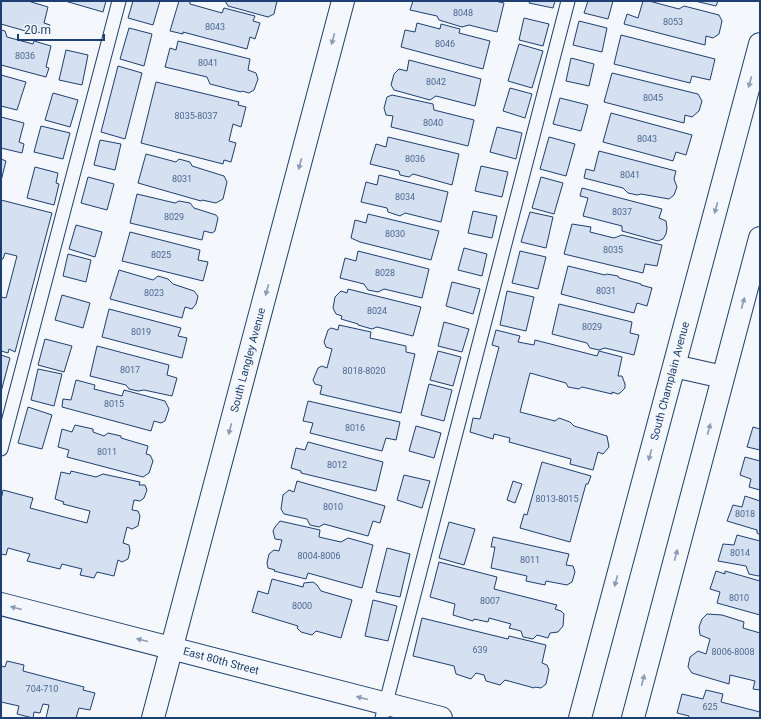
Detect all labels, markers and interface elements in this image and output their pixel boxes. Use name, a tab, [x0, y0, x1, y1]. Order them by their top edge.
house number: 8048	[453, 8, 473, 18]
scale bar	[18, 16, 104, 42]
house number: 8053	[663, 17, 683, 27]
house number: 8043	[205, 22, 225, 32]
text: 20 m	[24, 23, 51, 37]
one-way arrow	[330, 33, 336, 45]
house number: 8046	[435, 39, 455, 49]
house number: 8036	[15, 51, 35, 61]
house number: 8041	[198, 58, 218, 68]
one-way arrow	[747, 76, 753, 88]
house number: 8042	[426, 77, 446, 87]
house number: 8045	[643, 93, 663, 103]
house number: 8035-8037	[175, 111, 217, 121]
house number: 8040	[423, 118, 443, 128]
house number: 8043	[637, 134, 657, 144]
house number: 8036	[405, 154, 425, 164]
one-way arrow	[297, 159, 303, 171]
house number: 8041	[620, 170, 640, 180]
house number: 8031	[172, 174, 192, 184]
house number: 8034	[395, 192, 415, 202]
one-way arrow	[713, 202, 719, 214]
house number: 8037	[612, 207, 632, 217]
house number: 8029	[164, 212, 184, 222]
house number: 8030	[385, 229, 405, 239]
house number: 8035	[603, 245, 623, 255]
house number: 8025	[151, 250, 171, 260]
house number: 8028	[375, 268, 395, 278]
one-way arrow	[263, 284, 269, 296]
house number: 8031	[596, 286, 616, 296]
house number: 8023	[144, 288, 164, 298]
one-way arrow	[740, 297, 746, 310]
street label: South Langley Avenue	[228, 306, 268, 414]
house number: 8024	[367, 306, 387, 316]
street label: South Champlain Avenue	[648, 320, 692, 442]
house number: 8029	[582, 322, 602, 332]
house number: 8019	[131, 327, 151, 337]
house number: 8017	[120, 365, 140, 375]
house number: 8018-8020	[343, 366, 385, 376]
house number: 8015	[104, 399, 124, 409]
house number: 8016	[345, 423, 365, 433]
one-way arrow	[707, 423, 713, 435]
one-way arrow	[227, 424, 233, 436]
house number: 8011	[97, 447, 117, 457]
one-way arrow	[647, 449, 653, 461]
house number: 8012	[327, 460, 347, 470]
house number: 8013-8015	[536, 494, 578, 504]
house number: 8010	[323, 502, 343, 512]
house number: 8018	[735, 509, 755, 519]
one-way arrow	[673, 548, 679, 560]
house number: 8014	[730, 548, 750, 558]
house number: 8004-8006	[298, 551, 340, 561]
house number: 8011	[520, 555, 540, 565]
one-way arrow	[613, 574, 619, 587]
house number: 8010	[729, 593, 749, 603]
house number: 8007	[480, 596, 500, 606]
house number: 8000	[292, 601, 312, 611]
one-way arrow	[9, 604, 22, 610]
one-way arrow	[135, 637, 147, 643]
street label: East 80th Street	[182, 645, 261, 677]
house number: 639	[472, 645, 488, 655]
house number: 8006-8008	[712, 647, 754, 657]
one-way arrow	[640, 674, 646, 686]
house number: 704-710	[26, 684, 58, 694]
one-way arrow	[356, 694, 368, 700]
house number: 625	[702, 702, 718, 712]

